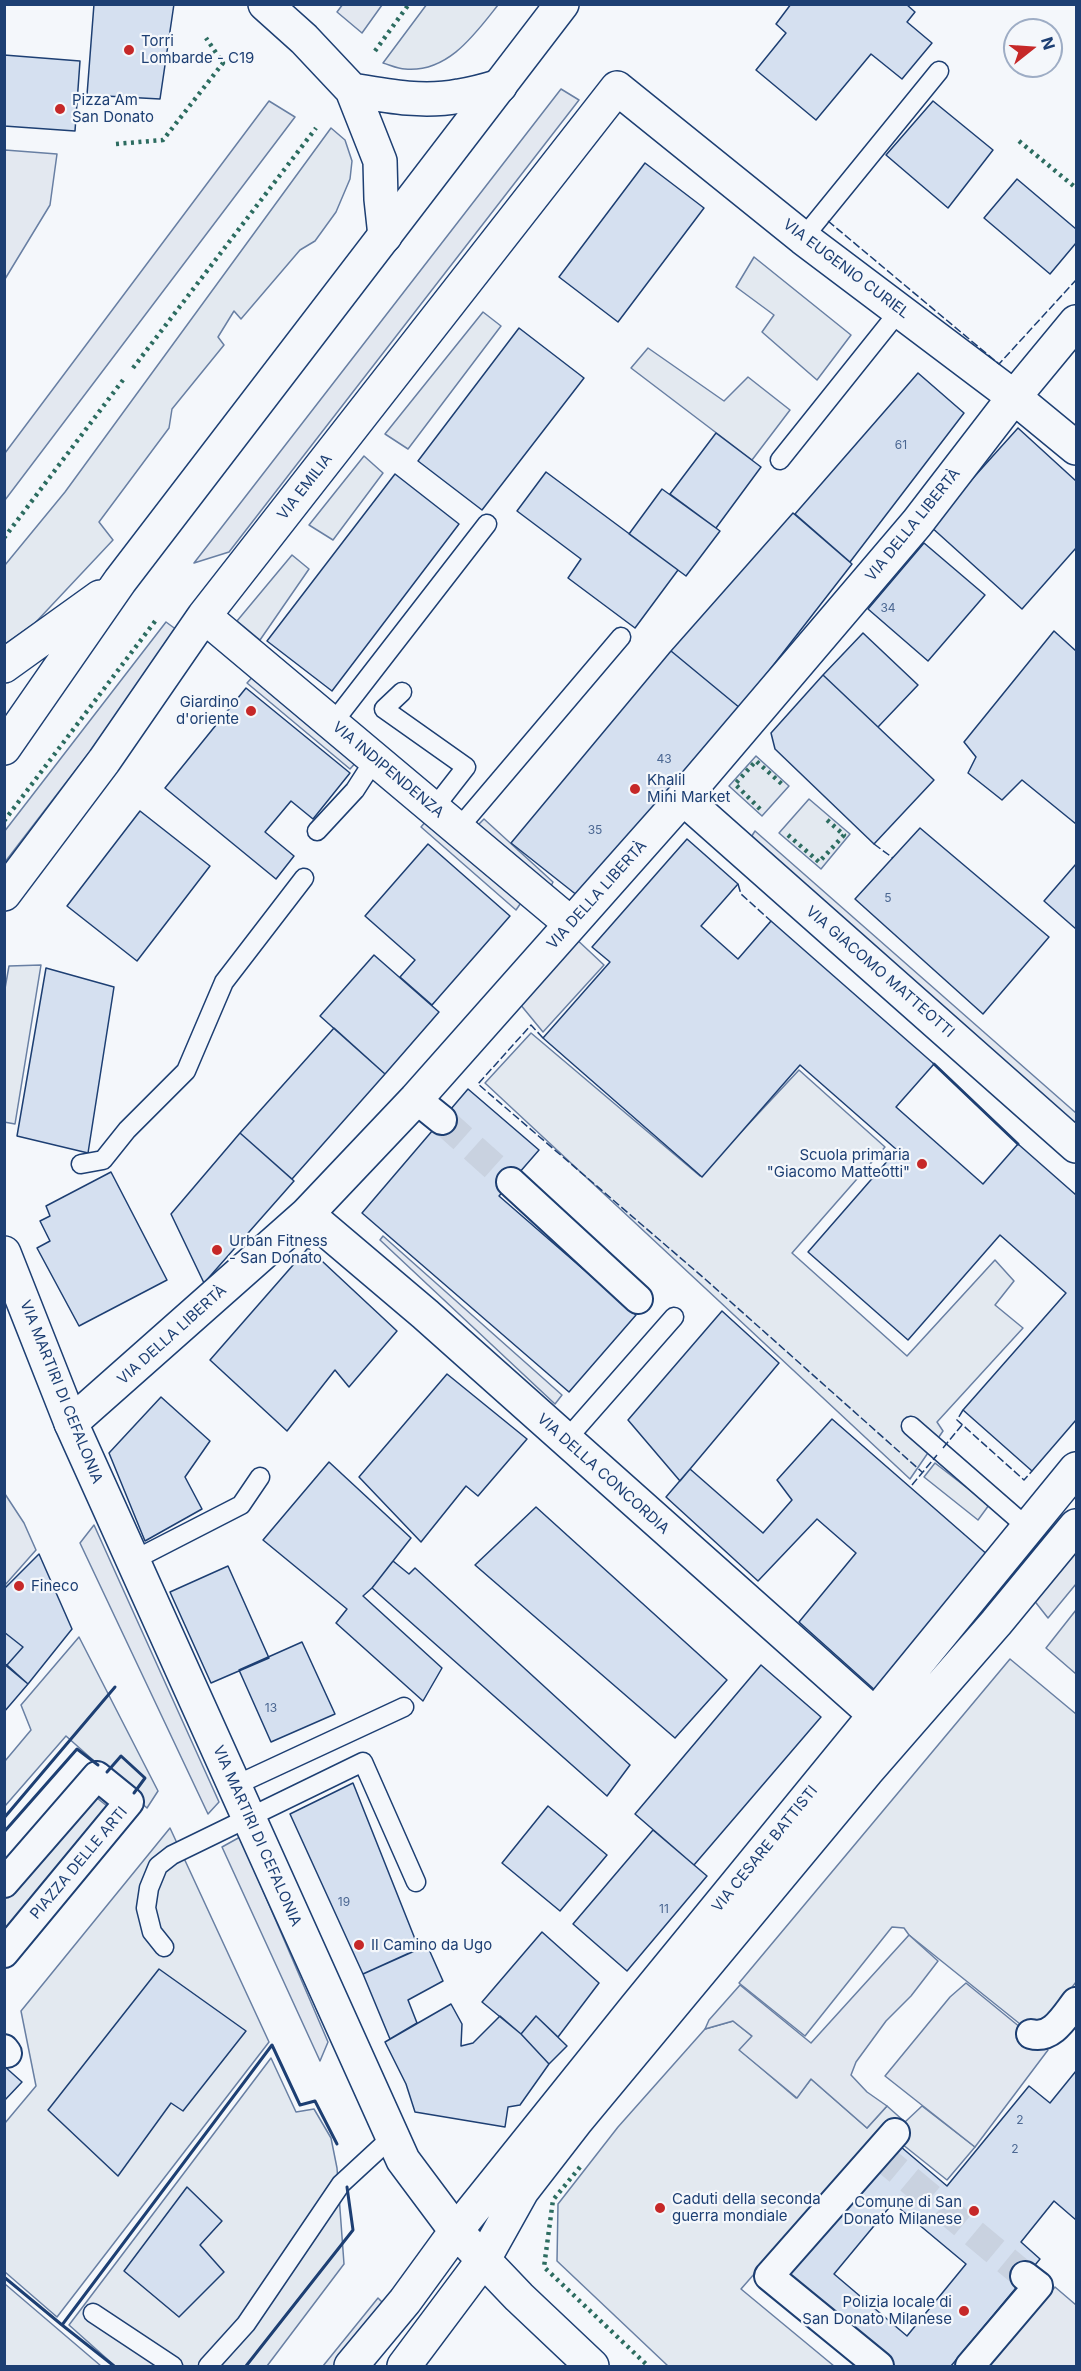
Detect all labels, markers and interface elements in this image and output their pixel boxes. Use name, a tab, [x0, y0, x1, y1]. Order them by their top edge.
north arrow	[1003, 18, 1063, 78]
place label: Torri Lombarde - C19	[141, 32, 254, 67]
text: N	[1037, 35, 1060, 52]
marker: Torri Lombarde - C19	[122, 43, 136, 57]
place label: Pizza Am San Donato	[72, 91, 154, 126]
marker: Pizza Am San Donato	[53, 102, 67, 116]
street label: VIA EUGENIO CURIEL	[779, 216, 913, 322]
house number: 61	[895, 438, 907, 452]
street label: VIA EMILIA	[274, 451, 336, 523]
street label: VIA DELLA LIBERTÀ	[862, 465, 964, 585]
house number: 34	[880, 601, 896, 615]
place label: Giardino d'oriente	[176, 693, 239, 728]
marker: Giardino d'oriente	[244, 704, 258, 718]
street label: VIA INDIPENDENZA	[329, 718, 447, 822]
house number: 43	[656, 752, 672, 766]
place label: Khalil Mini Market	[647, 771, 730, 806]
marker: Khalil Mini Market	[628, 782, 642, 796]
house number: 35	[588, 823, 602, 837]
street label: VIA DELLA LIBERTÀ	[543, 837, 651, 953]
house number: 5	[884, 891, 892, 905]
street label: VIA GIACOMO MATTEOTTI	[802, 903, 958, 1041]
place label: Scuola primaria "Giacomo Matteotti"	[767, 1146, 910, 1181]
marker: Scuola primaria "Giacomo Matteotti"	[915, 1157, 929, 1171]
place label: Urban Fitness - San Donato	[229, 1232, 328, 1267]
marker: Urban Fitness - San Donato	[210, 1243, 224, 1257]
street label: VIA DELLA LIBERTÀ	[114, 1281, 230, 1389]
street label: VIA MARTIRI DI CEFALONIA	[16, 1298, 106, 1486]
street label: VIA DELLA CONCORDIA	[533, 1410, 673, 1538]
place label: Fineco	[31, 1577, 79, 1595]
marker: Fineco	[12, 1579, 26, 1593]
house number: 13	[265, 1701, 277, 1715]
street label: VIA MARTIRI DI CEFALONIA	[209, 1743, 305, 1929]
street label: VIA CESARE BATTISTI	[708, 1782, 822, 1916]
street label: PIAZZA DELLE ARTI	[27, 1803, 131, 1923]
house number: 19	[338, 1895, 350, 1909]
house number: 11	[659, 1902, 669, 1916]
place label: Il Camino da Ugo	[371, 1936, 492, 1954]
marker: Il Camino da Ugo	[352, 1938, 366, 1952]
house number: 2	[1016, 2113, 1024, 2127]
house number: 2	[1011, 2142, 1019, 2156]
place label: Caduti della seconda guerra mondiale	[672, 2190, 821, 2225]
place label: Comune di San Donato Milanese	[843, 2193, 962, 2228]
marker: Caduti della seconda guerra mondiale	[653, 2201, 667, 2215]
marker: Comune di San Donato Milanese	[967, 2204, 981, 2218]
place label: Polizia locale di San Donato Milanese	[802, 2293, 952, 2328]
marker: Polizia locale di San Donato Milanese	[957, 2304, 971, 2318]

